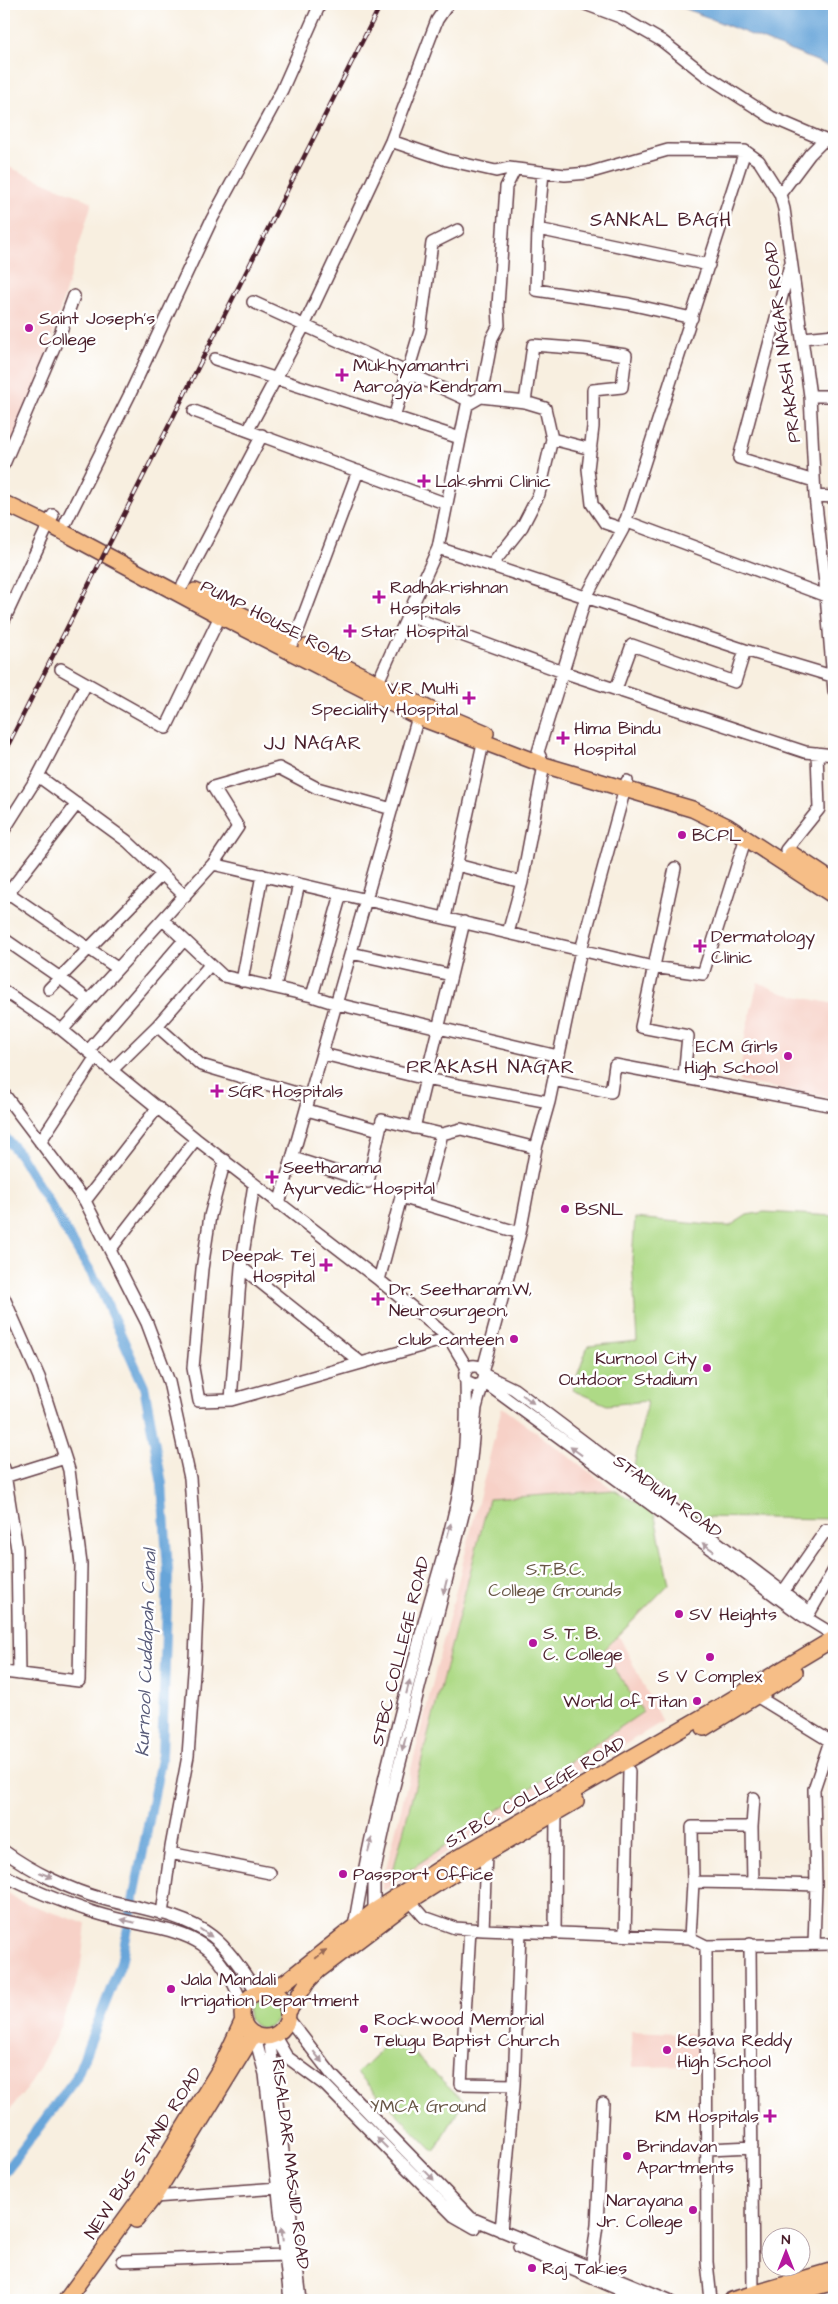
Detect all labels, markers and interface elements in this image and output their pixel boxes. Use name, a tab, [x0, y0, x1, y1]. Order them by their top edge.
district label: SANKAL BAGH	[590, 207, 732, 234]
street label: PRAKASH NAGAR ROAD	[758, 239, 807, 444]
place label: Saint Joseph's College	[39, 306, 155, 353]
marker: Saint Joseph's College	[23, 322, 35, 334]
place label: Mukhyamantri Aarogya Kendram	[353, 353, 501, 400]
marker: Mukhyamantri Aarogya Kendram	[335, 368, 349, 382]
place label: Lakshmi Clinic	[435, 469, 551, 494]
marker: Lakshmi Clinic	[417, 474, 431, 488]
street label: PUMP HOUSE ROAD	[196, 574, 356, 671]
place label: Radhakrishnan Hospitals	[390, 575, 508, 621]
marker: Radhakrishnan Hospitals	[372, 590, 386, 604]
place label: Star Hospital	[361, 619, 468, 644]
marker: Star Hospital	[343, 624, 357, 638]
place label: V.R Multi Speciality Hospital	[311, 676, 458, 723]
marker: V.R Multi Speciality Hospital	[462, 691, 476, 705]
place label: Hima Bindu Hospital	[574, 716, 661, 762]
district label: JJ NAGAR	[264, 730, 362, 757]
marker: Hima Bindu Hospital	[556, 731, 570, 745]
place label: BCPL	[692, 823, 742, 848]
marker: BCPL	[676, 829, 688, 841]
place label: Dermatology Clinic	[711, 924, 815, 970]
marker: Dermatology Clinic	[693, 939, 707, 953]
place label: ECM Girls High School	[684, 1034, 778, 1081]
marker: ECM Girls High School	[782, 1050, 794, 1062]
district label: PRAKASH NAGAR	[407, 1054, 575, 1081]
place label: SGR Hospitals	[228, 1079, 343, 1104]
marker: SGR Hospitals	[210, 1084, 224, 1098]
place label: Seetharama Ayurvedic Hospital	[283, 1155, 435, 1202]
marker: Seetharama Ayurvedic Hospital	[265, 1170, 279, 1184]
place label: BSNL	[575, 1197, 624, 1222]
marker: BSNL	[559, 1203, 571, 1215]
place label: Deepak Tej Hospital	[222, 1243, 316, 1289]
marker: Deepak Tej Hospital	[319, 1258, 333, 1272]
place label: Dr. Seetharam.W, Neurosurgeon,	[389, 1277, 533, 1324]
marker: Dr. Seetharam.W, Neurosurgeon,	[371, 1292, 385, 1306]
place label: club canteen	[398, 1327, 504, 1352]
marker: club canteen	[508, 1333, 520, 1345]
place label: Kurnool City Outdoor Stadium	[559, 1346, 697, 1392]
marker: Kurnool City Outdoor Stadium	[701, 1362, 713, 1374]
one-way arrow	[521, 1394, 535, 1404]
one-way arrow	[569, 1446, 583, 1456]
street label: STADIUM ROAD	[608, 1448, 727, 1545]
one-way arrow	[445, 1522, 453, 1537]
one-way arrow	[701, 1542, 714, 1552]
water label: Kurnool Cuddapah Canal	[129, 1546, 164, 1757]
street label: STBC COLLEGE ROAD	[365, 1554, 436, 1748]
park label: S.T.B.C. College Grounds	[488, 1557, 622, 1604]
one-way arrow	[441, 1579, 449, 1594]
place label: SV Heights	[689, 1602, 777, 1628]
marker: SV Heights	[673, 1608, 685, 1620]
place label: S. T. B. C. College	[543, 1621, 623, 1668]
marker: S. T. B. C. College	[527, 1637, 539, 1649]
marker: S V Complex	[704, 1651, 716, 1663]
place label: S V Complex	[657, 1664, 763, 1689]
one-way arrow	[404, 1679, 412, 1694]
place label: World of Titan	[563, 1689, 687, 1714]
marker: World of Titan	[691, 1695, 703, 1707]
street label: S.T.B.C. COLLEGE ROAD	[440, 1730, 630, 1854]
one-way arrow	[400, 1736, 408, 1751]
one-way arrow	[366, 1837, 374, 1852]
place label: Passport Office	[353, 1862, 494, 1887]
marker: Passport Office	[337, 1868, 349, 1880]
one-way arrow	[38, 1872, 53, 1880]
one-way arrow	[121, 1917, 136, 1925]
one-way arrow	[200, 1928, 213, 1938]
one-way arrow	[314, 1948, 326, 1960]
place label: Jala Mandali Irrigation Department	[181, 1967, 360, 2014]
marker: Jala Mandali Irrigation Department	[165, 1983, 177, 1995]
place label: Rockwood Memorial Telugu Baptist Church	[374, 2007, 559, 2054]
marker: Rockwood Memorial Telugu Baptist Church	[358, 2023, 370, 2035]
place label: Kesava Reddy High School	[677, 2028, 793, 2075]
marker: Kesava Reddy High School	[661, 2044, 673, 2056]
one-way arrow	[312, 2050, 323, 2063]
street label: RISALDAR MASJID ROAD	[265, 2058, 316, 2271]
street label: NEW BUS STAND ROAD	[78, 2062, 209, 2244]
park label: YMCA Ground	[370, 2094, 486, 2119]
place label: KM Hospitals	[655, 2104, 759, 2129]
marker: KM Hospitals	[763, 2109, 777, 2123]
place label: Brindavan Apartments	[637, 2134, 734, 2180]
one-way arrow	[376, 2137, 388, 2149]
marker: Brindavan Apartments	[621, 2150, 633, 2162]
one-way arrow	[422, 2169, 434, 2181]
place label: Narayana Jr. College	[597, 2188, 683, 2235]
marker: Narayana Jr. College	[687, 2204, 699, 2216]
one-way arrow	[278, 2226, 286, 2242]
north arrow	[760, 2226, 810, 2276]
text: N	[782, 2230, 791, 2250]
place label: Raj Takies	[542, 2256, 627, 2281]
marker: Raj Takies	[526, 2262, 538, 2274]

